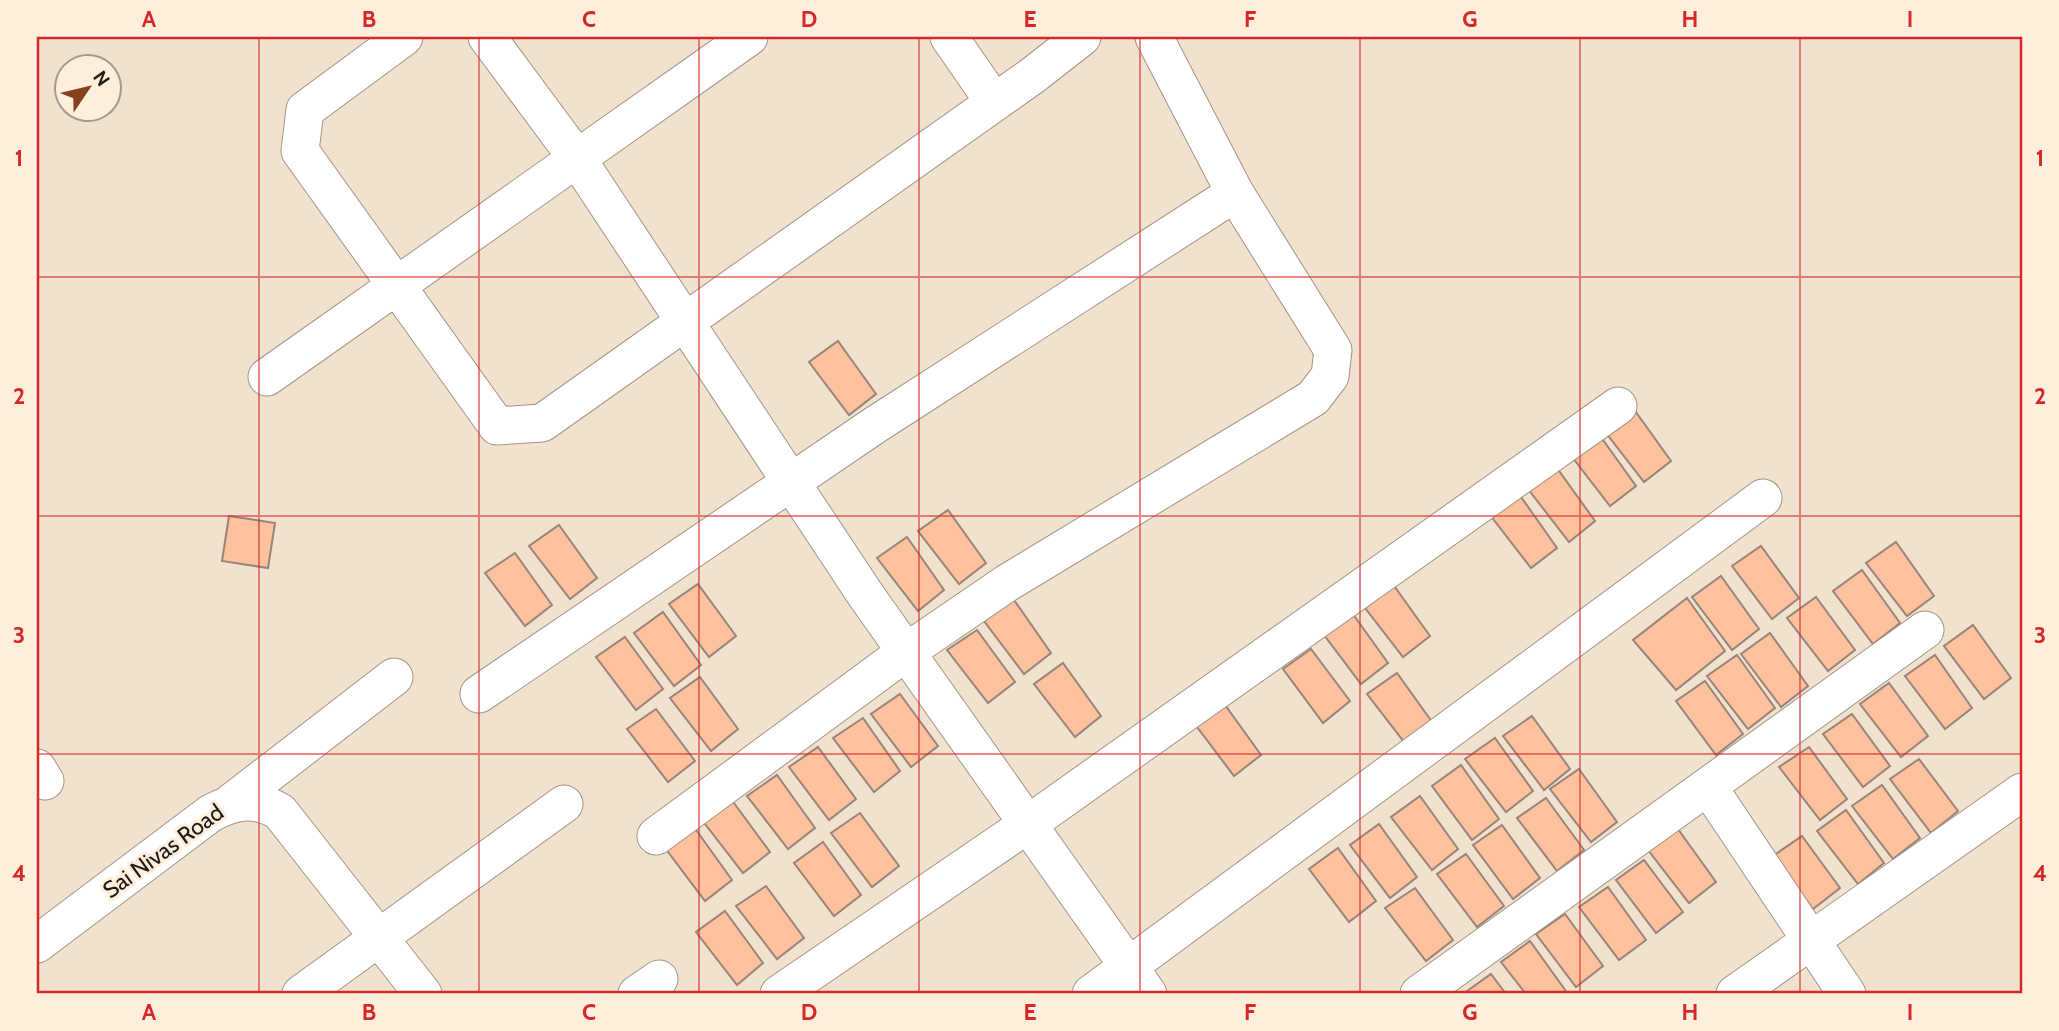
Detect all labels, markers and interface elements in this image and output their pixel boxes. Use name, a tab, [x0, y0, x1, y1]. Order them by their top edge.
text: A	[142, 5, 157, 33]
text: B	[362, 5, 376, 33]
text: C	[582, 5, 596, 33]
text: D	[801, 5, 817, 33]
text: E	[1023, 5, 1037, 33]
text: F	[1244, 5, 1256, 33]
text: G	[1462, 5, 1478, 33]
text: H	[1682, 5, 1698, 33]
text: I	[1907, 5, 1913, 33]
north arrow	[52, 52, 122, 122]
text: N	[88, 66, 115, 91]
text: 1	[15, 144, 23, 172]
text: 1	[2036, 144, 2044, 172]
text: 2	[13, 382, 25, 410]
text: 2	[2034, 382, 2046, 410]
text: 3	[13, 621, 25, 649]
text: 3	[2034, 621, 2046, 649]
street label: Sai Nivas Road	[97, 798, 229, 904]
text: 4	[12, 859, 26, 887]
text: 4	[2033, 859, 2047, 887]
text: A	[142, 998, 157, 1026]
text: B	[362, 998, 376, 1026]
text: C	[582, 998, 596, 1026]
text: D	[801, 998, 817, 1026]
text: E	[1023, 998, 1037, 1026]
text: F	[1244, 998, 1256, 1026]
text: G	[1462, 998, 1478, 1026]
text: H	[1682, 998, 1698, 1026]
text: I	[1907, 998, 1913, 1026]

